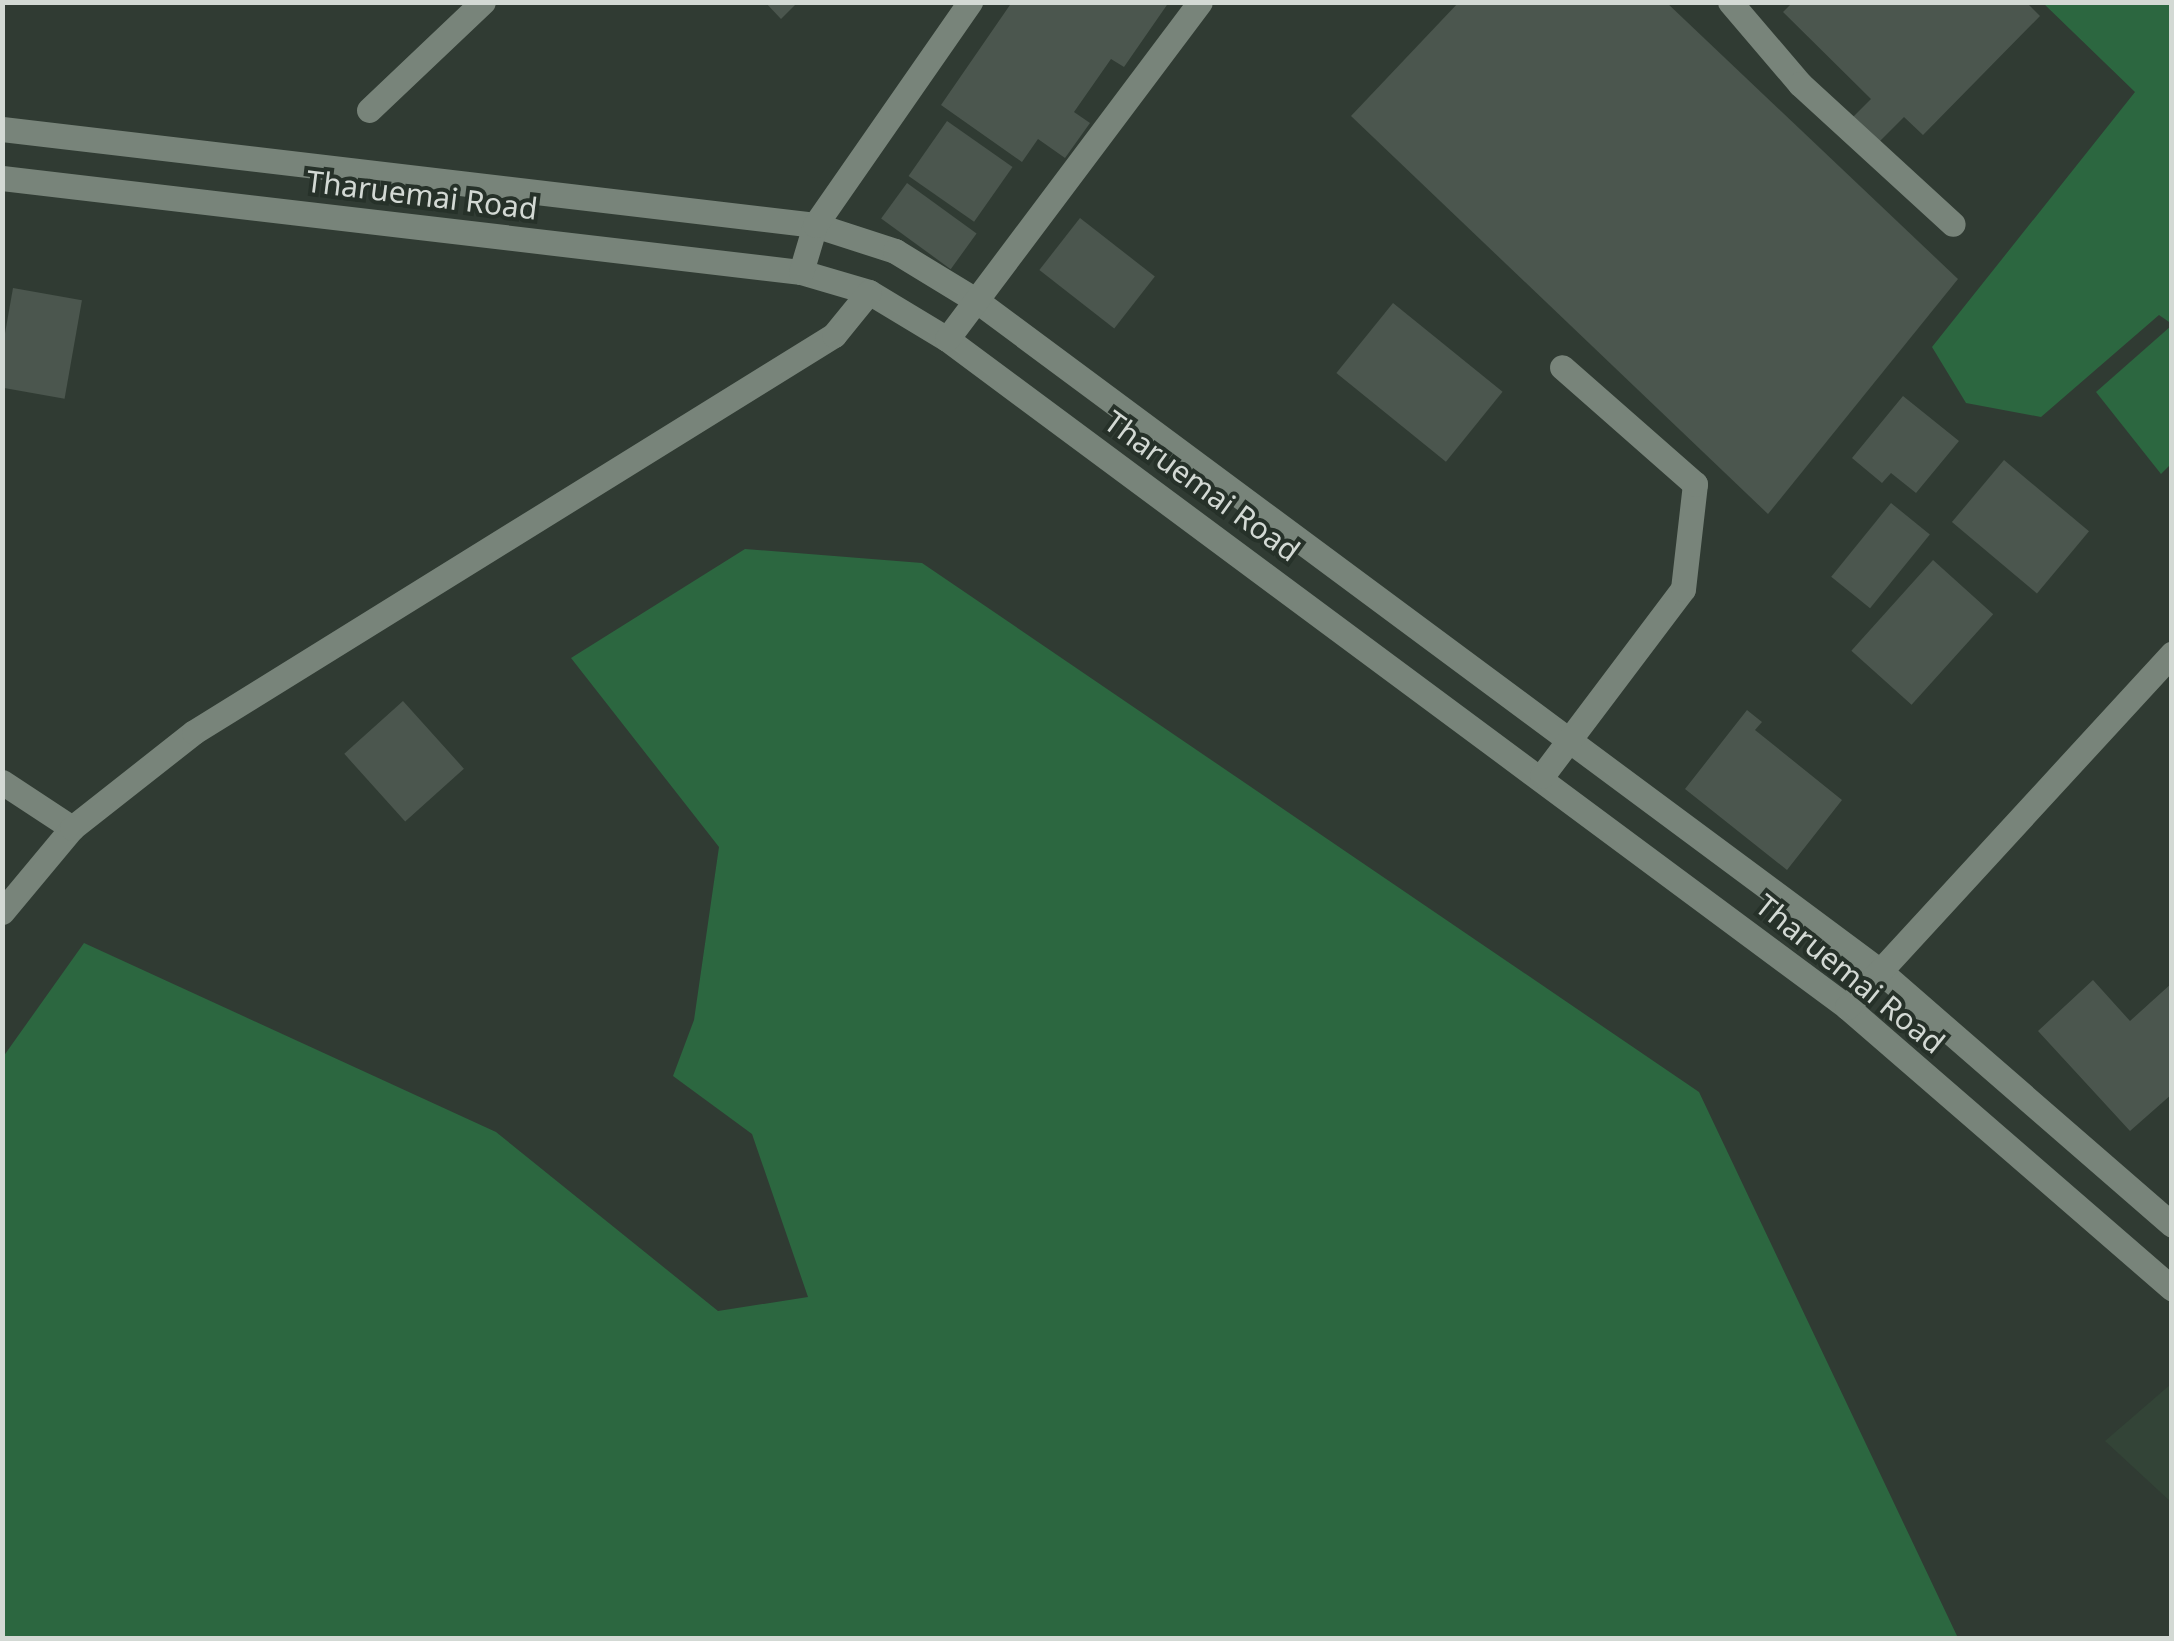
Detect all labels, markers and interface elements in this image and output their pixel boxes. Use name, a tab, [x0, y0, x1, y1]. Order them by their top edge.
street label: Tharuemai Road	[304, 163, 540, 227]
street label: Tharuemai Road	[1097, 403, 1307, 569]
street label: Tharuemai Road	[1748, 887, 1952, 1061]

